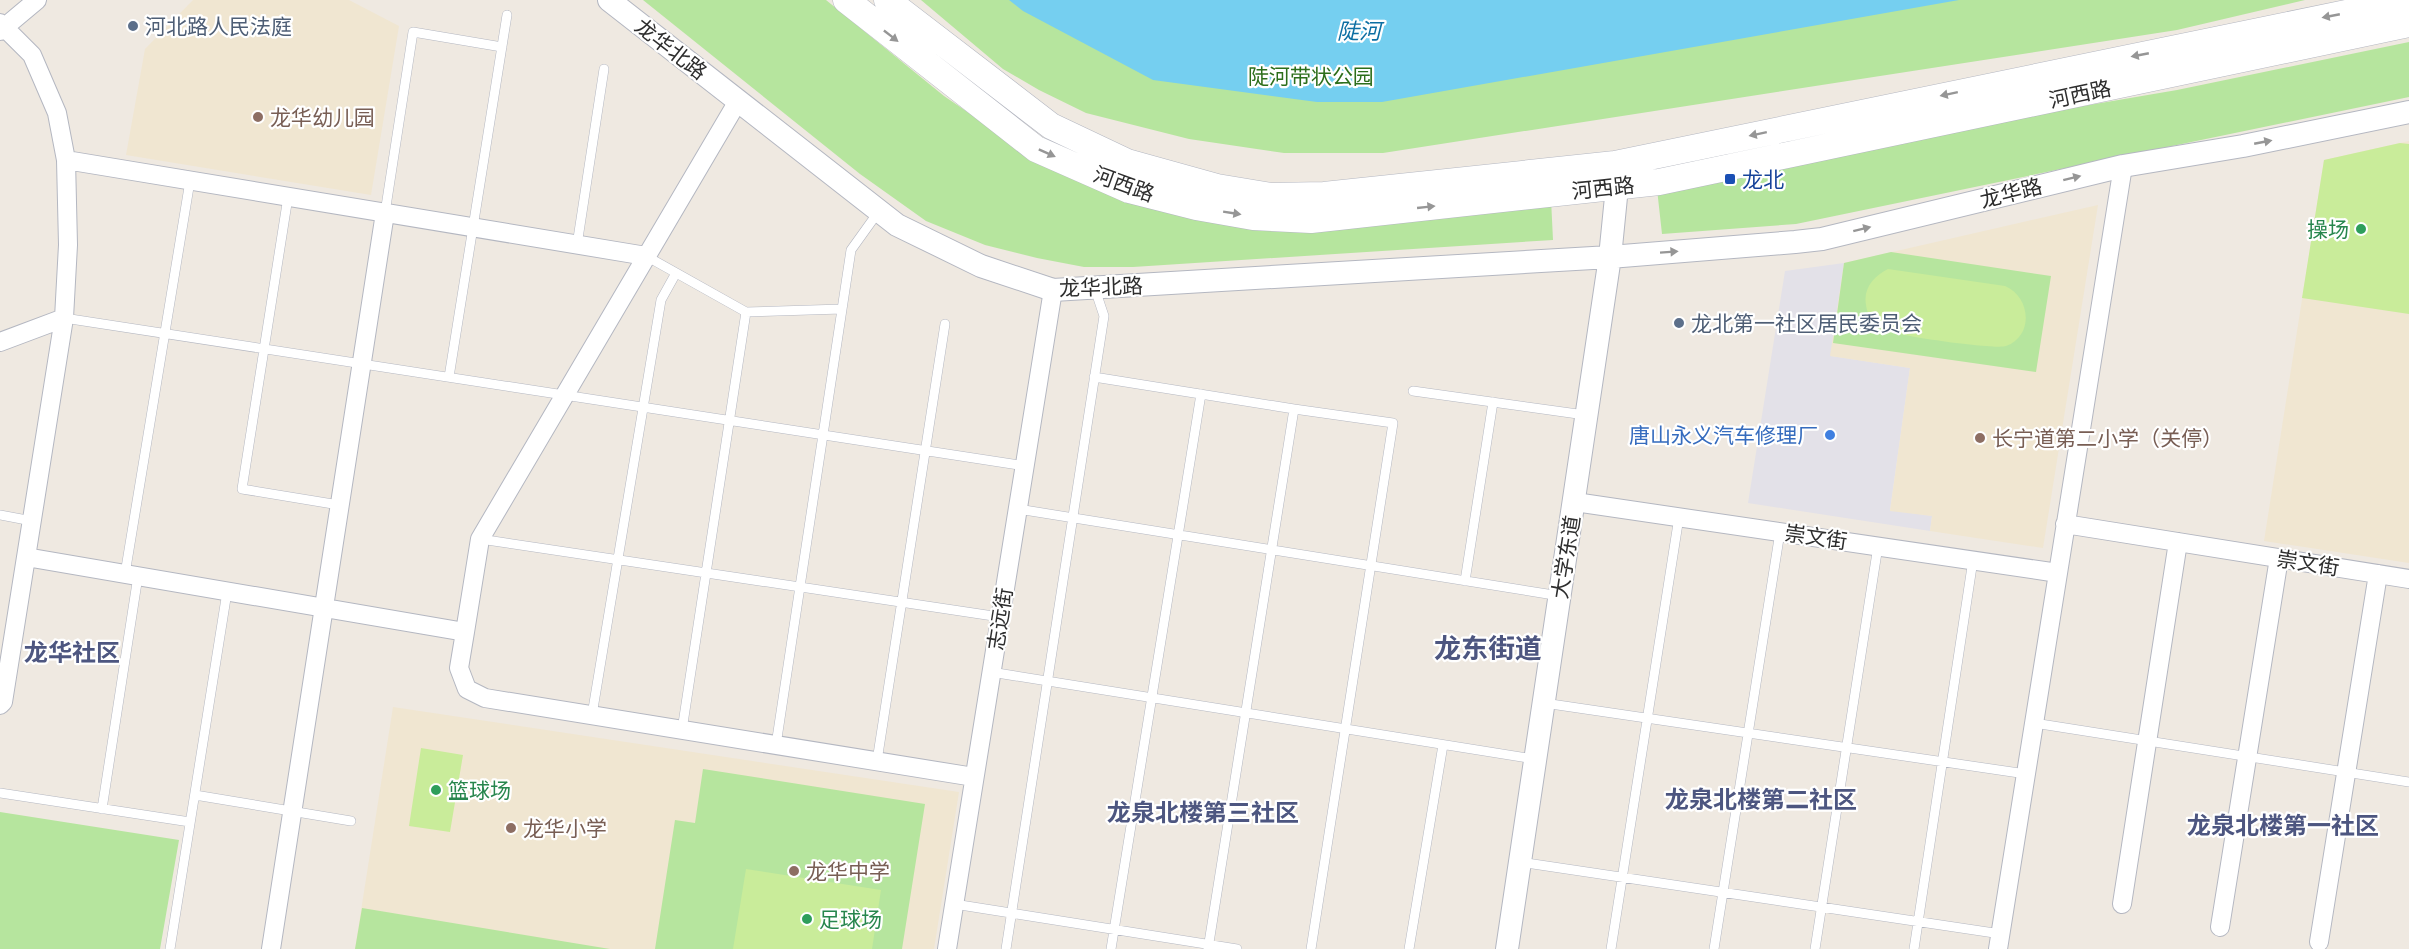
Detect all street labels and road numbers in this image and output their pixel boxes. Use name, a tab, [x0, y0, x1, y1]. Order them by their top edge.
street label: 龙华北路	[630, 13, 712, 85]
street label: 河西路	[2047, 75, 2113, 113]
street label: 河西路	[1090, 161, 1158, 207]
street label: 河西路	[1570, 172, 1636, 204]
street label: 龙华路	[1977, 173, 2045, 213]
street label: 龙华北路	[1059, 273, 1143, 301]
street label: 大学东道	[1547, 514, 1585, 600]
street label: 崇文街	[1783, 520, 1849, 554]
street label: 崇文街	[2275, 546, 2341, 580]
street label: 志远街	[983, 586, 1017, 652]

